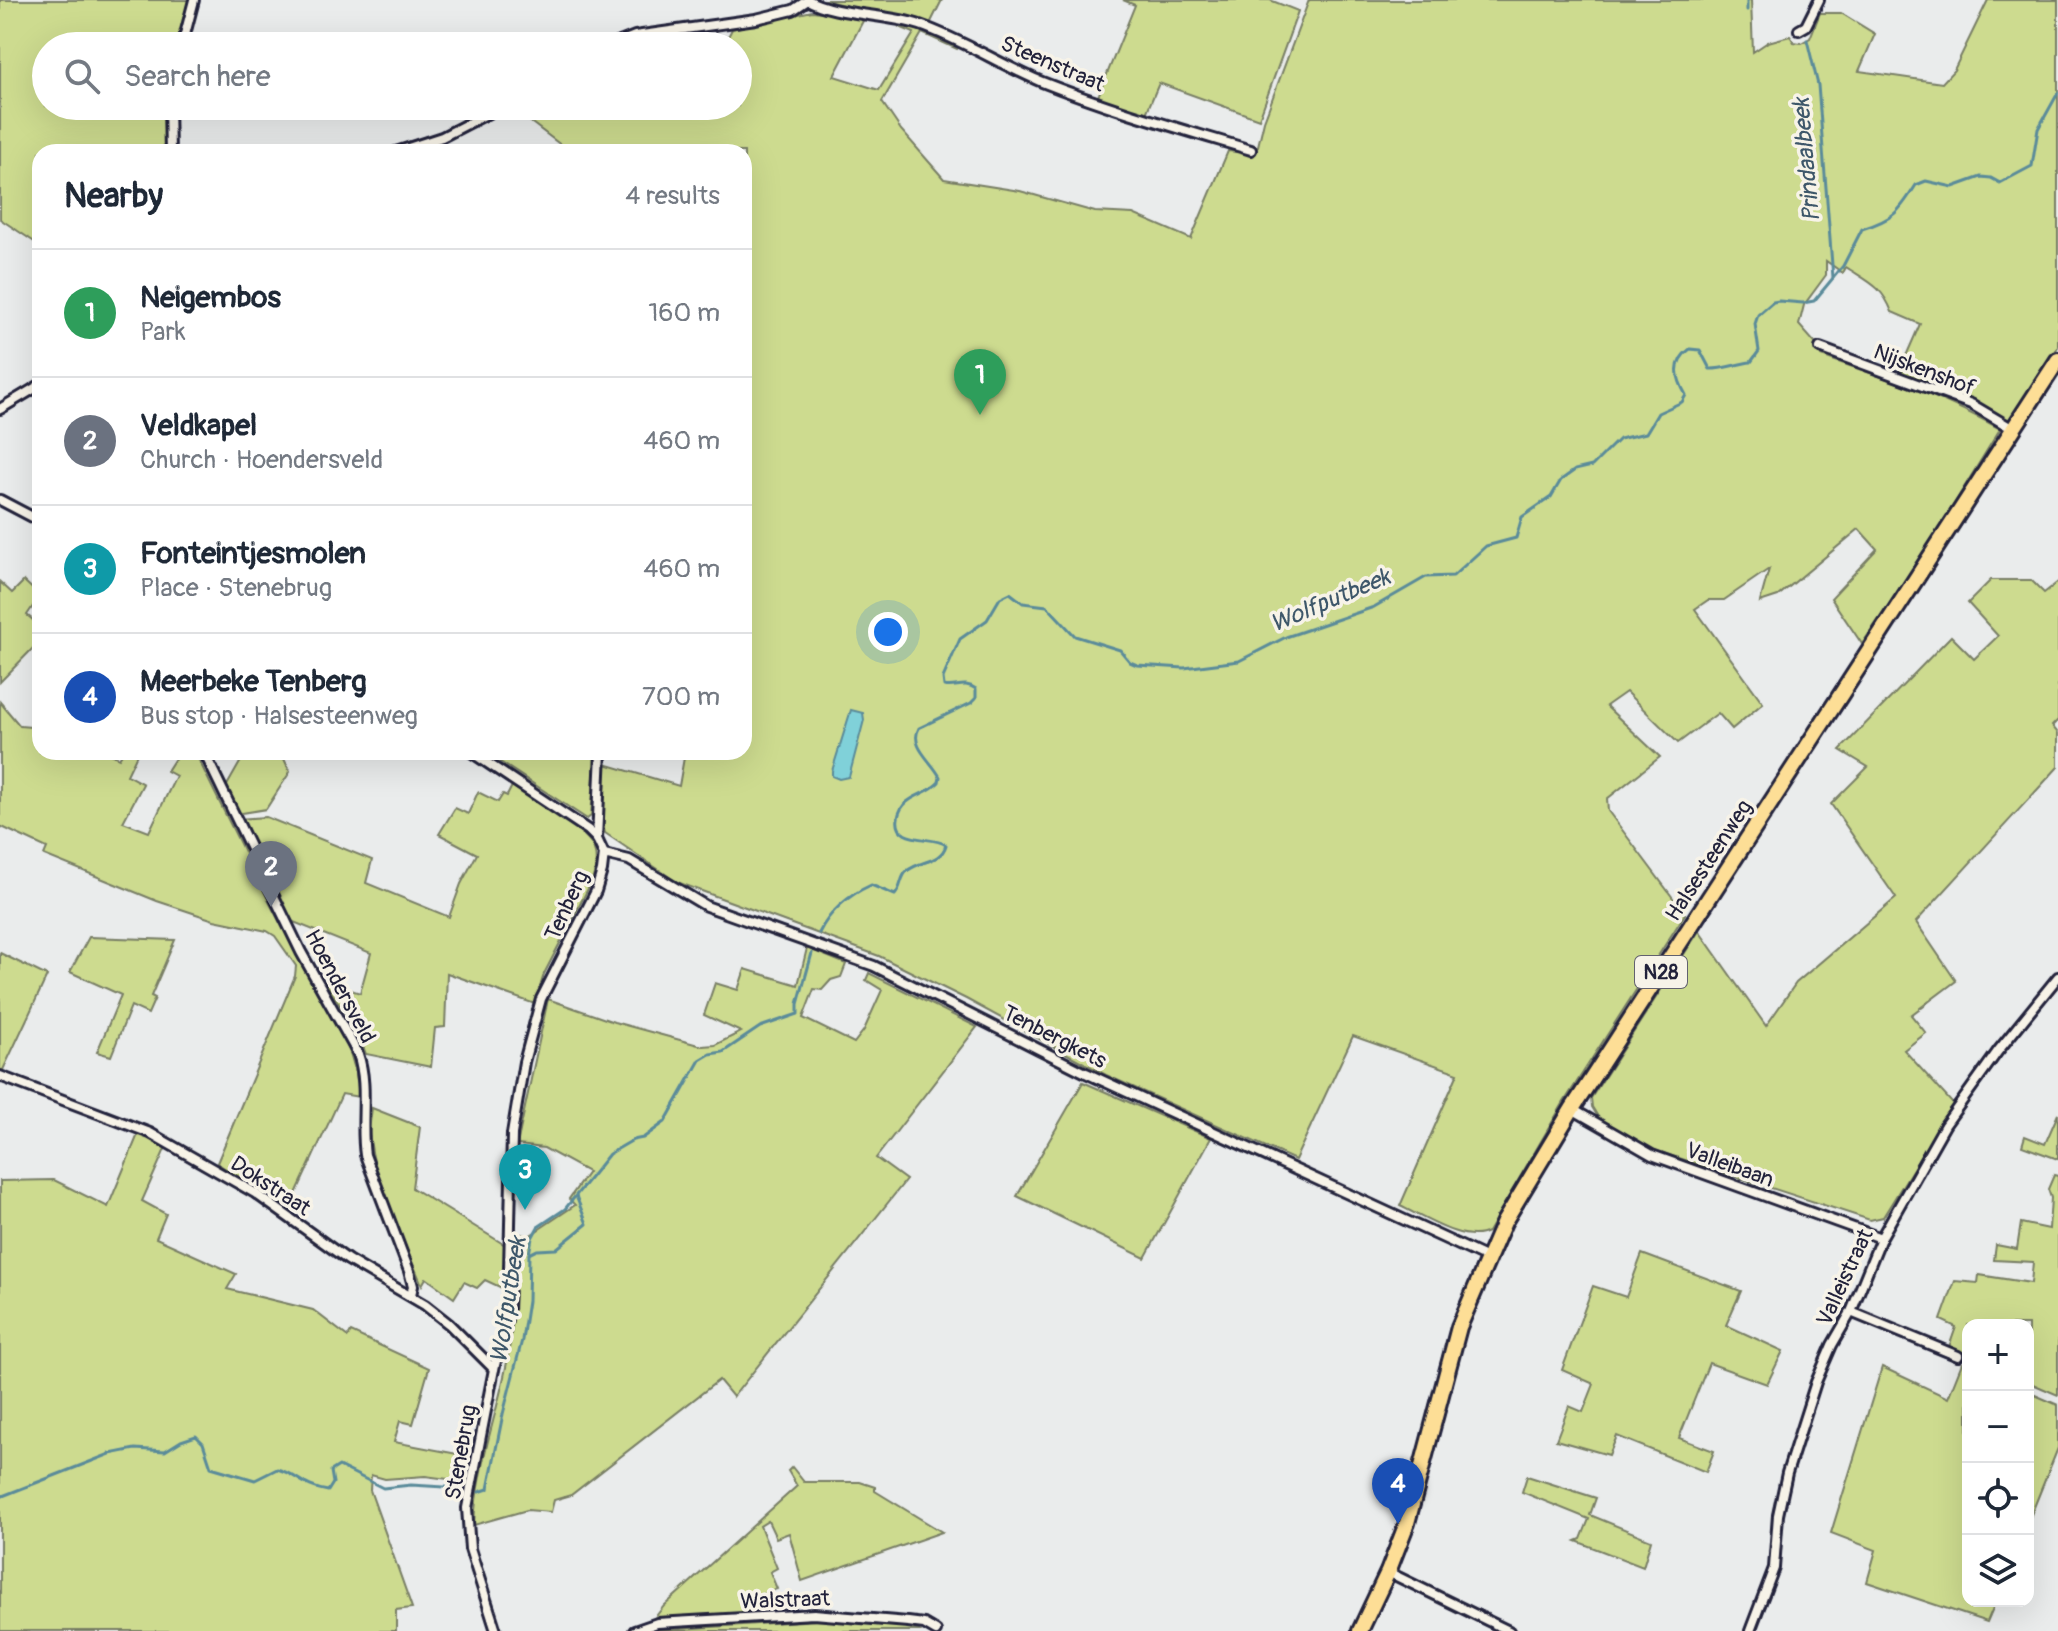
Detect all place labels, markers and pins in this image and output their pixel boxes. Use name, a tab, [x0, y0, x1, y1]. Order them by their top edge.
pin: 1	[954, 349, 1006, 415]
pin: 2	[245, 841, 297, 907]
pin: 3	[499, 1144, 551, 1210]
pin: 4	[1372, 1458, 1424, 1524]

